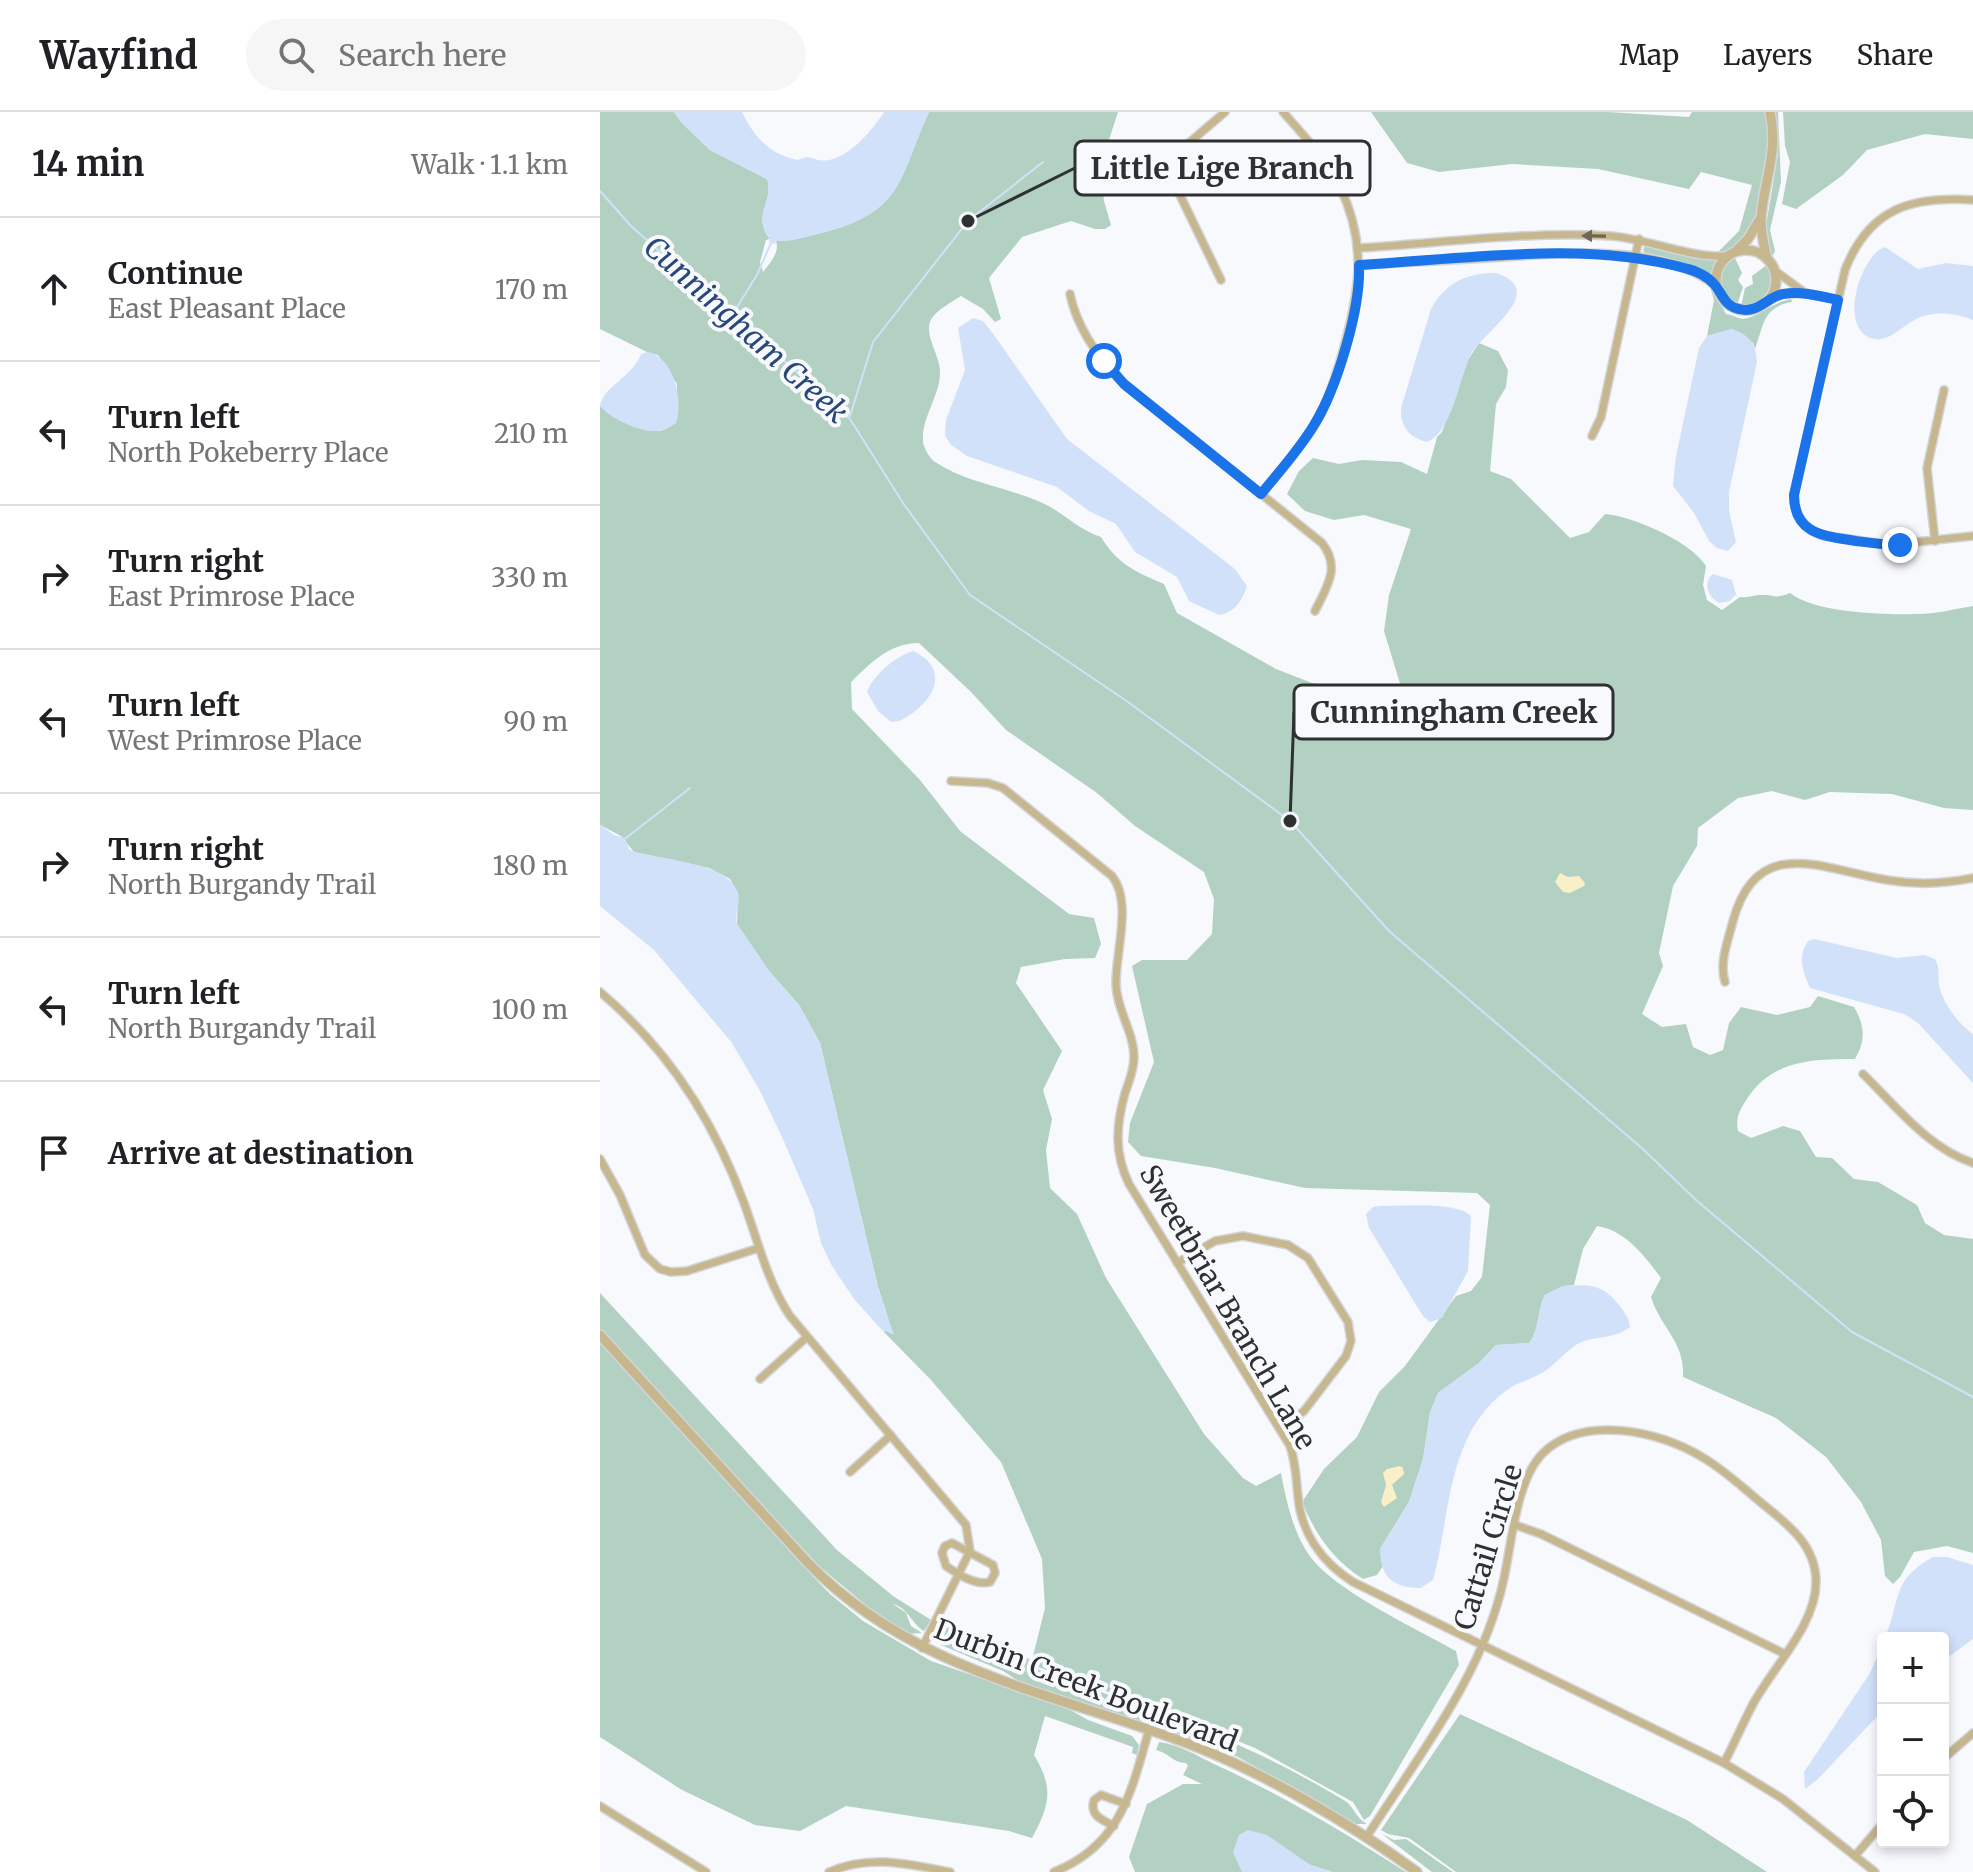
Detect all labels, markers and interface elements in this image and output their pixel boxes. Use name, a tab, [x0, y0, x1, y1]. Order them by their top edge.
search box	[246, 19, 806, 91]
text: Wayfind	[40, 32, 198, 79]
icon: search	[274, 33, 318, 77]
text: Search here	[338, 36, 506, 74]
text: Map	[1619, 37, 1679, 73]
text: Layers	[1723, 37, 1812, 73]
text: Share	[1856, 37, 1933, 73]
callout: Little Lige Branch	[1075, 141, 1370, 195]
text: 14 min	[32, 143, 144, 185]
text: Walk · 1.1 km	[411, 148, 568, 181]
text: Little Lige Branch	[1090, 149, 1354, 187]
water label: Cunningham Creek	[636, 227, 856, 431]
one-way arrow	[1581, 229, 1606, 242]
text: Continue	[108, 254, 243, 292]
icon: ahead	[32, 267, 76, 311]
text: 170 m	[495, 273, 568, 306]
text: East Pleasant Place	[108, 292, 346, 325]
route start	[1086, 343, 1122, 379]
text: Turn left	[108, 398, 240, 436]
icon: left	[32, 411, 76, 455]
text: 210 m	[494, 417, 568, 450]
text: North Pokeberry Place	[108, 436, 389, 469]
route end	[1882, 527, 1918, 563]
text: Turn right	[108, 542, 264, 580]
icon: right	[32, 555, 76, 599]
text: 330 m	[491, 561, 568, 594]
text: East Primrose Place	[108, 580, 355, 613]
callout: Cunningham Creek	[1294, 685, 1613, 739]
text: Turn left	[108, 686, 240, 724]
text: Cunningham Creek	[1311, 693, 1598, 731]
icon: left	[32, 699, 76, 743]
text: 90 m	[504, 705, 568, 738]
text: West Primrose Place	[108, 724, 362, 757]
text: Turn right	[108, 830, 264, 868]
icon: right	[32, 843, 76, 887]
text: 180 m	[493, 849, 568, 882]
text: North Burgandy Trail	[108, 868, 376, 901]
text: Turn left	[108, 974, 240, 1012]
icon: left	[32, 987, 76, 1031]
text: 100 m	[492, 993, 568, 1026]
text: North Burgandy Trail	[108, 1012, 376, 1045]
icon: arrive	[32, 1131, 76, 1175]
text: Arrive at destination	[108, 1134, 414, 1172]
street label: Sweetbriar Branch Lane	[1132, 1158, 1324, 1456]
street label: Cattail Circle	[1446, 1460, 1530, 1634]
street label: Durbin Creek Boulevard	[929, 1611, 1243, 1760]
map controls	[1877, 1632, 1949, 1848]
button: +	[1877, 1632, 1949, 1704]
button: −	[1877, 1704, 1949, 1776]
button: locate	[1877, 1776, 1949, 1848]

